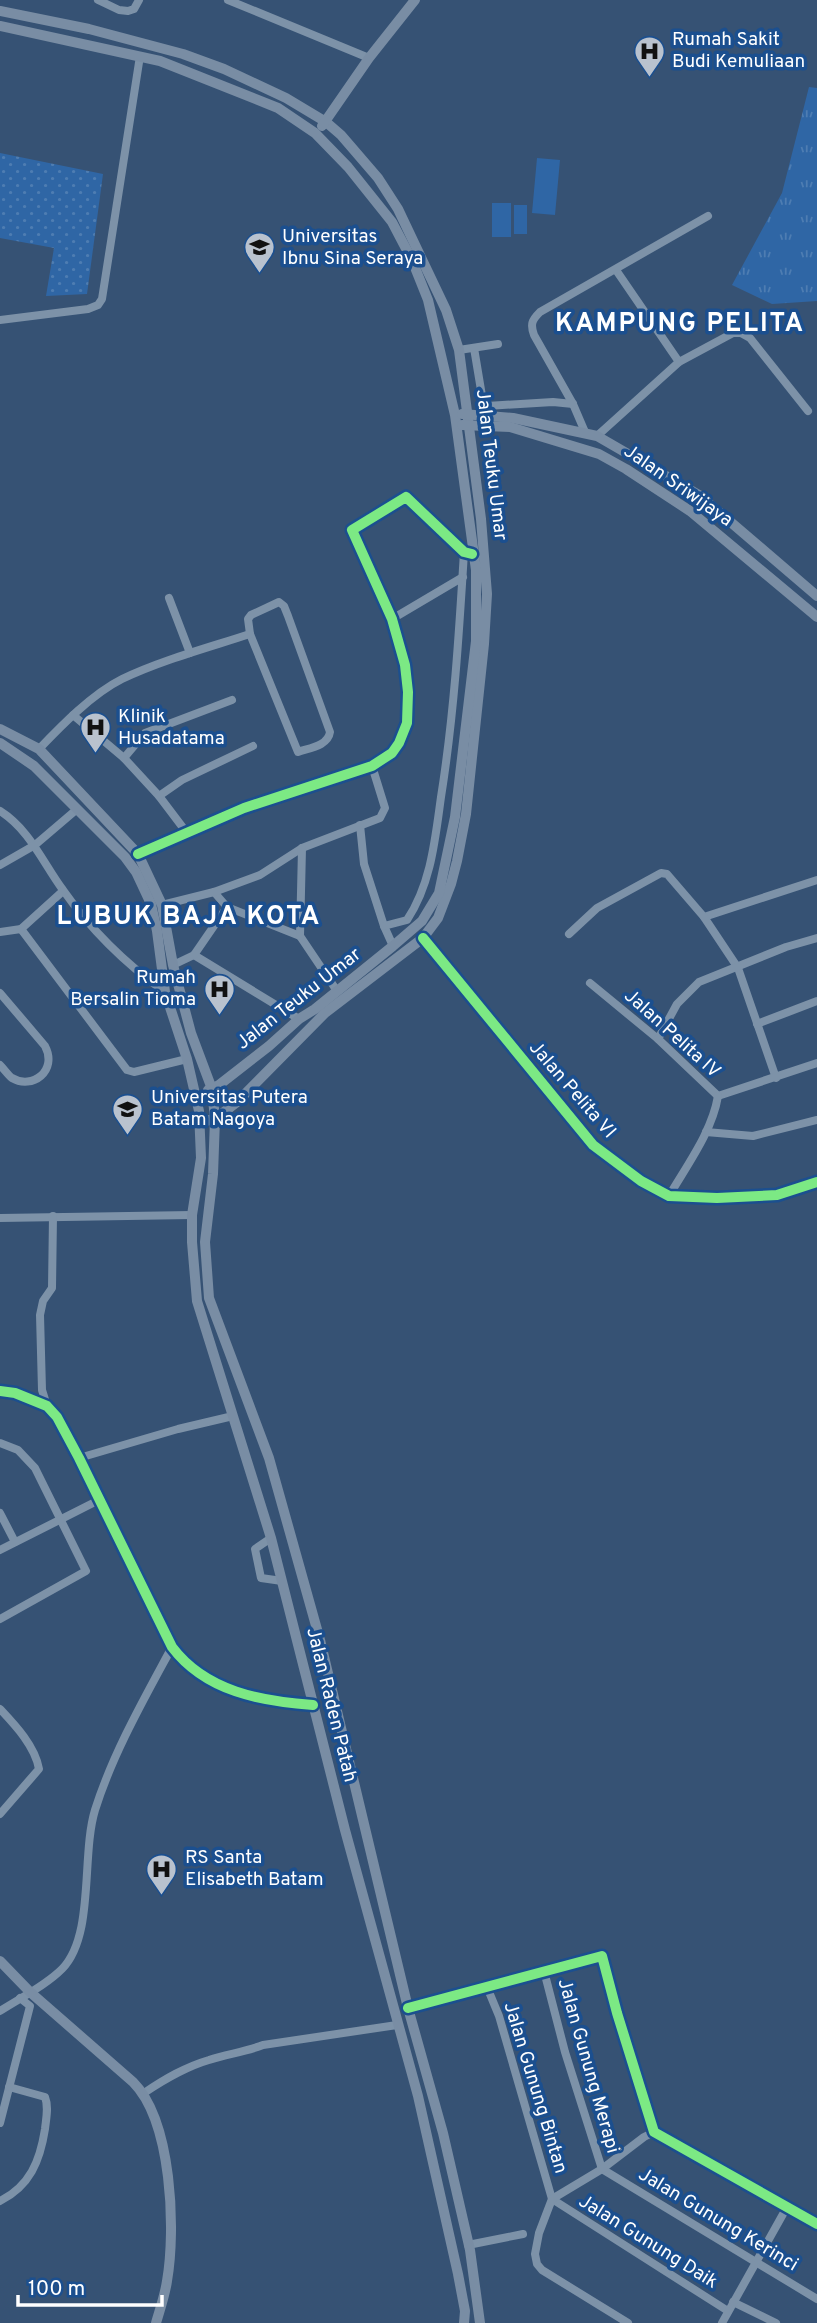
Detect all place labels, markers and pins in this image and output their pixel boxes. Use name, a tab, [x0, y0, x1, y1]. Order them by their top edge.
place label: Rumah Sakit Budi Kemuliaan	[672, 28, 805, 74]
hospital icon: Rumah Sakit Budi Kemuliaan	[632, 34, 666, 78]
place label: Universitas Ibnu Sina Seraya	[282, 225, 423, 271]
school or university icon: Universitas Ibnu Sina Seraya	[242, 231, 276, 275]
place label: Klinik Husadatama	[118, 705, 225, 751]
hospital icon: Klinik Husadatama	[78, 711, 112, 755]
place label: Rumah Bersalin Tioma	[70, 966, 196, 1012]
hospital icon: Rumah Bersalin Tioma	[202, 972, 236, 1016]
place label: Universitas Putera Batam Nagoya	[151, 1086, 308, 1132]
school or university icon: Universitas Putera Batam Nagoya	[111, 1092, 145, 1136]
place label: RS Santa Elisabeth Batam	[185, 1846, 324, 1892]
hospital icon: RS Santa Elisabeth Batam	[145, 1852, 179, 1896]

